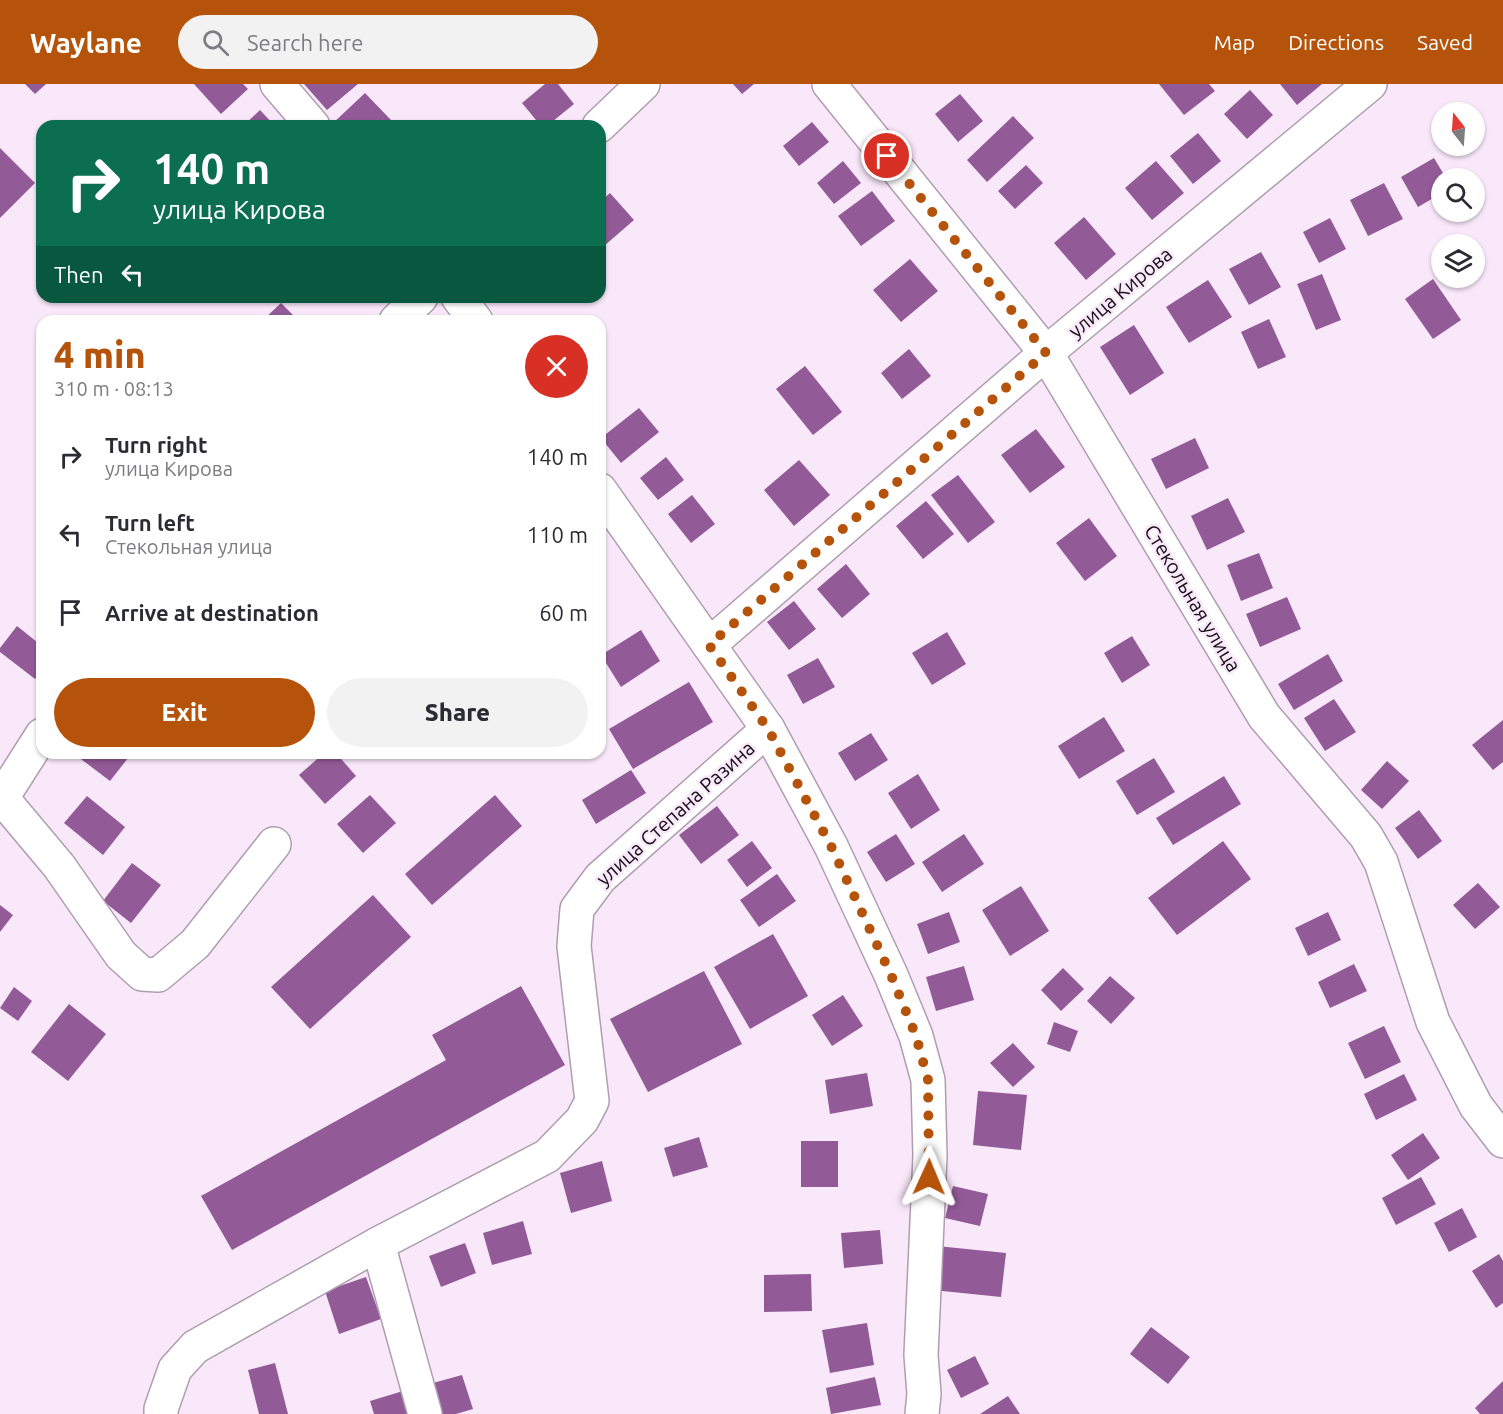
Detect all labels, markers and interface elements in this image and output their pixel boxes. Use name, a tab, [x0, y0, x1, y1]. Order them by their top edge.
search box	[178, 15, 598, 69]
icon: search	[199, 26, 232, 59]
text: Waylane	[30, 27, 142, 58]
text: Search here	[247, 30, 363, 55]
text: Map	[1214, 30, 1255, 54]
text: Directions	[1288, 30, 1384, 54]
text: Saved	[1417, 30, 1473, 54]
north arrow	[1431, 102, 1485, 156]
map controls	[1431, 102, 1485, 288]
pin	[861, 130, 912, 181]
icon: arrive	[870, 139, 903, 172]
icon: right	[54, 144, 132, 222]
text: 140 m	[153, 145, 270, 192]
button: search	[1431, 168, 1485, 222]
text: улица Кирова	[153, 194, 326, 224]
button: layers	[1431, 234, 1485, 288]
street label: улица Кирова	[1064, 242, 1176, 342]
icon: left	[116, 258, 149, 291]
text: Then	[54, 262, 104, 287]
text: 4 min	[54, 334, 146, 375]
button: close	[525, 335, 588, 398]
text: 310 m · 08:13	[54, 377, 174, 400]
text: Turn right	[105, 432, 207, 457]
icon: right	[54, 440, 87, 473]
text: 140 m	[527, 444, 588, 469]
text: улица Кирова	[105, 457, 233, 480]
text: Turn left	[105, 510, 195, 535]
icon: left	[54, 518, 87, 551]
street label: Стекольная улица	[1140, 520, 1246, 676]
text: 110 m	[527, 522, 588, 547]
text: Стекольная улица	[105, 535, 273, 558]
icon: arrive	[54, 596, 87, 629]
text: Arrive at destination	[105, 600, 319, 625]
text: 60 m	[539, 600, 588, 625]
button: Exit	[54, 678, 315, 747]
button: Share	[327, 678, 588, 747]
street label: улица Степана Разина	[591, 736, 759, 890]
position arrow	[897, 1145, 961, 1209]

